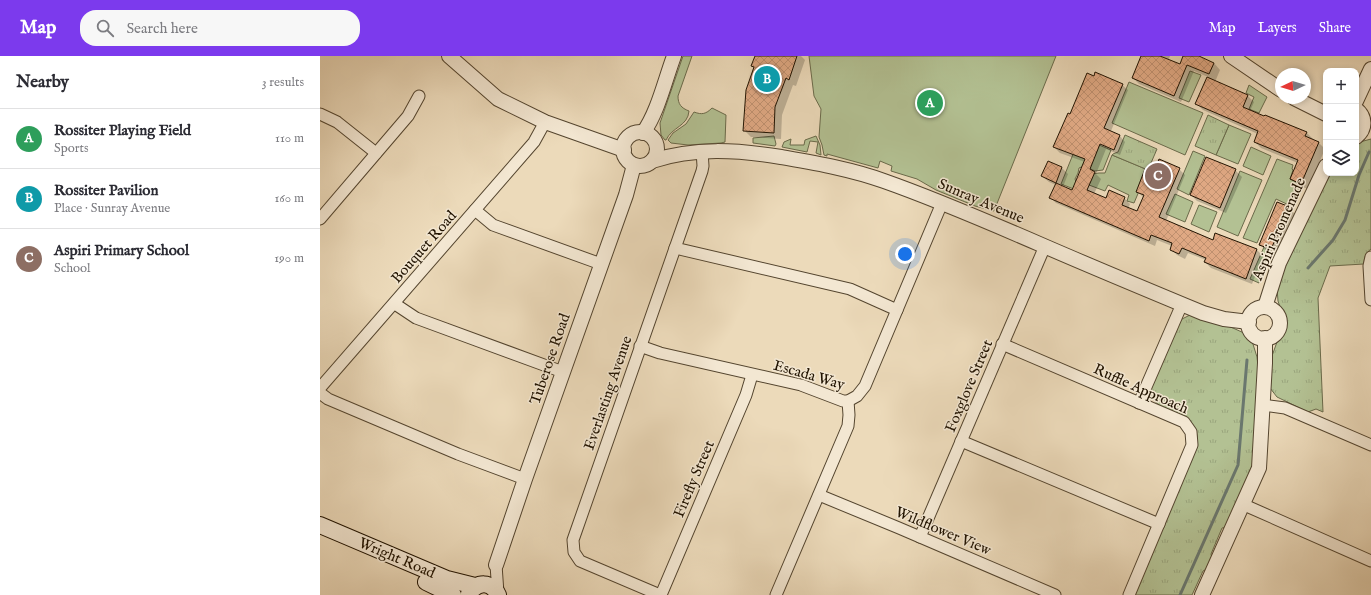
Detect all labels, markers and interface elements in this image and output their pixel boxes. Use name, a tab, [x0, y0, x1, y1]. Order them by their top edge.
search box	[80, 10, 360, 46]
text: Map	[20, 16, 56, 40]
icon: search	[94, 17, 116, 39]
text: Search here	[126, 19, 198, 38]
text: Map	[1209, 19, 1236, 37]
text: Layers	[1258, 19, 1297, 37]
text: Share	[1319, 19, 1351, 37]
pin: B	[754, 64, 780, 94]
north arrow	[1275, 68, 1311, 104]
map controls	[1323, 68, 1359, 176]
button: +	[1323, 68, 1359, 104]
text: Nearby	[16, 72, 69, 93]
text: 3 results	[262, 74, 304, 91]
pin: A	[917, 88, 943, 118]
button: −	[1323, 104, 1359, 140]
text: Rossiter Playing Field	[54, 121, 191, 140]
text: A	[25, 130, 33, 147]
text: 110 m	[275, 130, 304, 147]
text: Sports	[54, 140, 89, 157]
button: layers	[1323, 140, 1359, 176]
pin: C	[1145, 161, 1171, 191]
street label: Sunray Avenue	[935, 174, 1027, 228]
street label: Aspiri Promenade	[1247, 175, 1310, 284]
text: Rossiter Pavilion	[54, 181, 158, 200]
text: B	[25, 190, 33, 207]
text: 160 m	[274, 190, 304, 207]
text: Place · Sunray Avenue	[54, 200, 170, 217]
street label: Bouquet Road	[387, 206, 461, 287]
text: Aspiri Primary School	[54, 241, 189, 260]
your location	[895, 244, 915, 264]
text: C	[24, 250, 34, 267]
text: 190 m	[274, 250, 304, 267]
text: School	[54, 260, 91, 277]
street label: Tuberose Road	[526, 310, 575, 407]
street label: Everlasting Avenue	[580, 333, 636, 453]
street label: Foxglove Street	[941, 337, 997, 435]
street label: Escada Way	[771, 356, 847, 394]
street label: Ruffle Approach	[1091, 360, 1191, 418]
street label: Firefly Street	[669, 438, 719, 520]
street label: Wildflower View	[892, 502, 995, 560]
street label: Wright Road	[356, 533, 439, 583]

